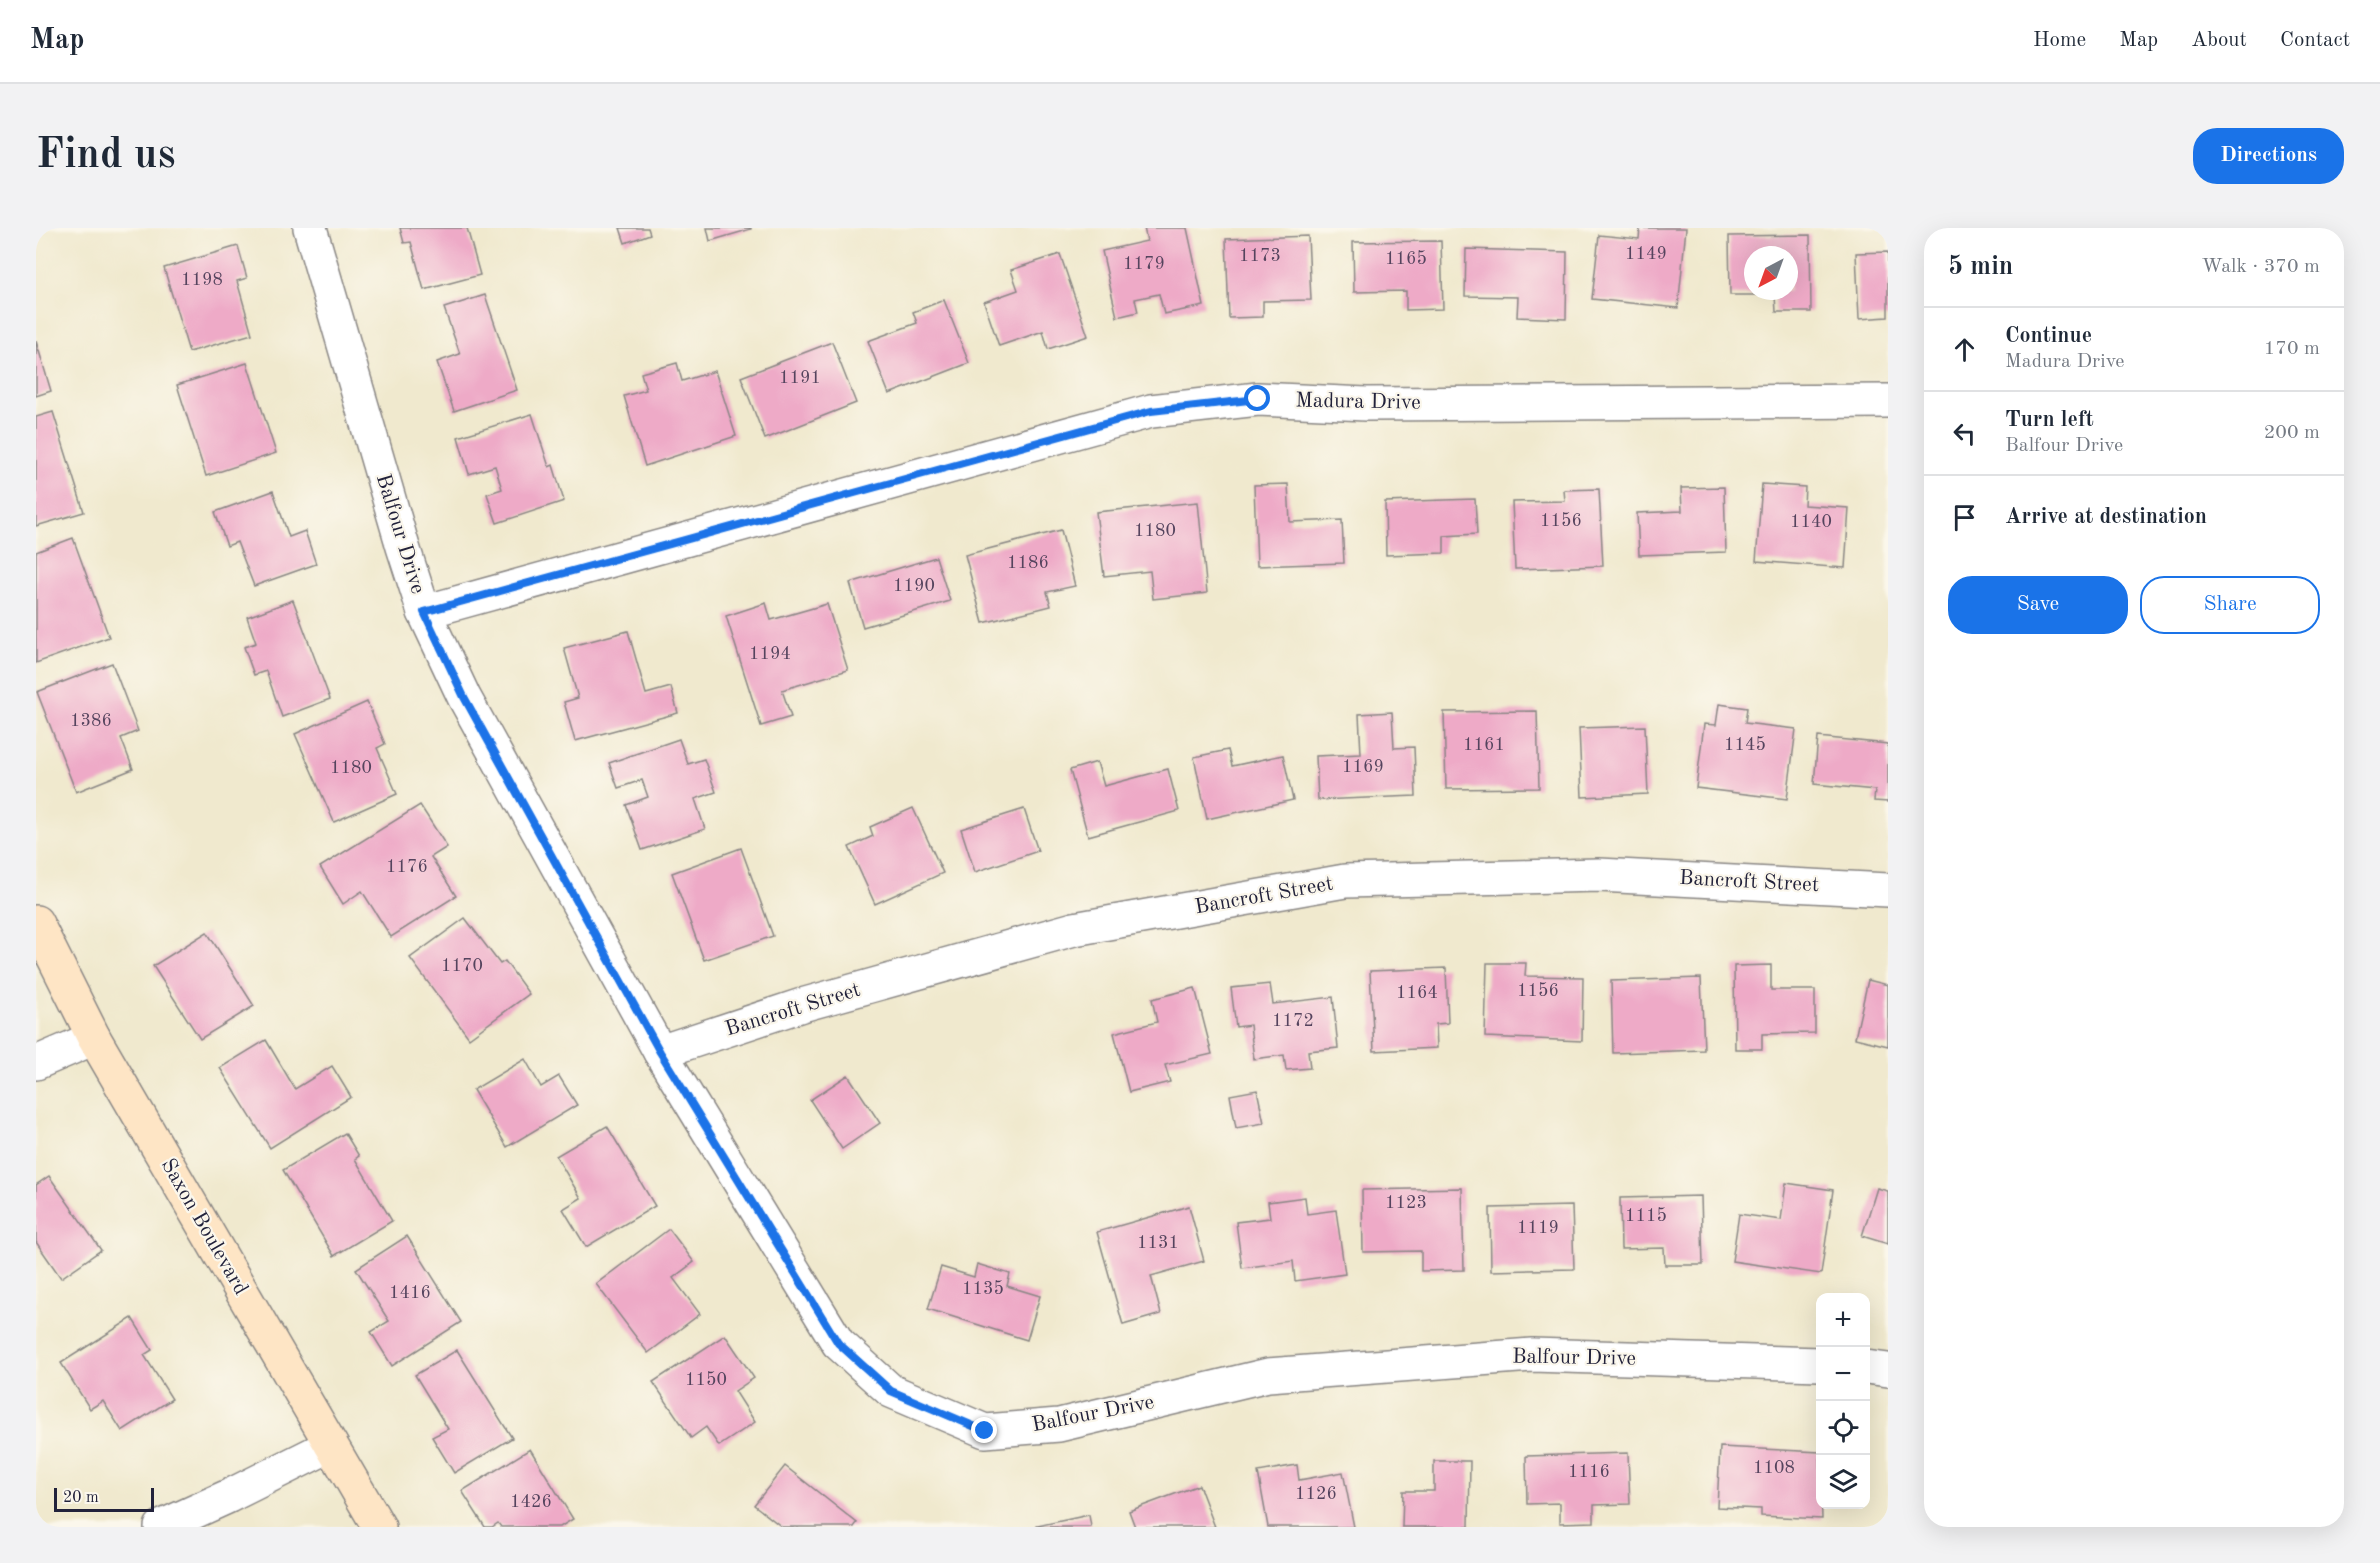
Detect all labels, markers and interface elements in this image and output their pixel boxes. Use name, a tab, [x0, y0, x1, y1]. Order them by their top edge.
text: Map	[30, 27, 84, 55]
text: Home	[2033, 30, 2086, 51]
text: Map	[2119, 30, 2158, 51]
text: About	[2191, 30, 2247, 51]
text: Contact	[2280, 30, 2350, 51]
button: Directions	[2193, 128, 2344, 184]
text: Find us	[36, 135, 175, 177]
house number: 1149	[1625, 245, 1667, 263]
north arrow	[1744, 246, 1798, 300]
house number: 1173	[1239, 247, 1281, 265]
house number: 1165	[1385, 250, 1427, 268]
text: 5 min	[1948, 254, 2013, 280]
house number: 1179	[1123, 255, 1165, 273]
text: Walk · 370 m	[2201, 257, 2320, 277]
house number: 1198	[181, 271, 223, 289]
text: Continue	[2005, 325, 2092, 347]
icon: ahead	[1948, 333, 1981, 366]
text: 170 m	[2264, 339, 2320, 359]
text: Madura Drive	[2005, 352, 2124, 372]
house number: 1191	[779, 369, 821, 387]
route start	[1244, 385, 1270, 411]
street label: Madura Drive	[1295, 390, 1421, 414]
text: Turn left	[2005, 409, 2094, 431]
icon: left	[1948, 417, 1981, 450]
text: 200 m	[2264, 423, 2320, 443]
text: Balfour Drive	[2005, 436, 2123, 456]
street label: Balfour Drive	[372, 472, 428, 596]
icon: arrive	[1948, 501, 1981, 534]
text: Arrive at destination	[2005, 506, 2207, 528]
house number: 1156	[1540, 512, 1582, 530]
house number: 1140	[1790, 513, 1832, 531]
house number: 1180	[1134, 522, 1176, 540]
house number: 1186	[1007, 554, 1049, 572]
button: Save	[1948, 576, 2128, 634]
button: Share	[2140, 576, 2320, 634]
house number: 1190	[893, 577, 935, 595]
house number: 1194	[749, 645, 791, 663]
house number: 1386	[70, 712, 112, 730]
house number: 1161	[1463, 736, 1505, 754]
house number: 1145	[1724, 736, 1766, 754]
house number: 1169	[1342, 758, 1384, 776]
house number: 1180	[330, 759, 372, 777]
house number: 1176	[386, 858, 428, 876]
street label: Bancroft Street	[1678, 868, 1820, 896]
street label: Bancroft Street	[1193, 873, 1335, 919]
house number: 1170	[441, 957, 483, 975]
street label: Bancroft Street	[723, 979, 863, 1041]
house number: 1156	[1517, 982, 1559, 1000]
house number: 1164	[1396, 984, 1438, 1002]
house number: 1172	[1272, 1012, 1314, 1030]
street label: Saxon Boulevard	[157, 1155, 251, 1299]
house number: 1123	[1385, 1194, 1427, 1212]
house number: 1115	[1625, 1207, 1667, 1225]
house number: 1119	[1517, 1219, 1559, 1237]
house number: 1131	[1137, 1234, 1179, 1252]
house number: 1135	[962, 1280, 1004, 1298]
house number: 1416	[389, 1284, 431, 1302]
map controls	[1816, 1293, 1870, 1509]
button: +	[1816, 1293, 1870, 1347]
street label: Balfour Drive	[1512, 1346, 1636, 1370]
button: −	[1816, 1347, 1870, 1401]
house number: 1150	[685, 1371, 727, 1389]
street label: Balfour Drive	[1030, 1392, 1156, 1436]
button: locate	[1816, 1401, 1870, 1455]
route end	[971, 1417, 997, 1443]
button: layers	[1816, 1455, 1870, 1509]
house number: 1108	[1753, 1459, 1795, 1477]
house number: 1116	[1568, 1463, 1610, 1481]
scale bar	[54, 1485, 154, 1512]
house number: 1126	[1295, 1485, 1337, 1503]
text: 20 m	[63, 1490, 99, 1506]
house number: 1426	[510, 1493, 552, 1511]

